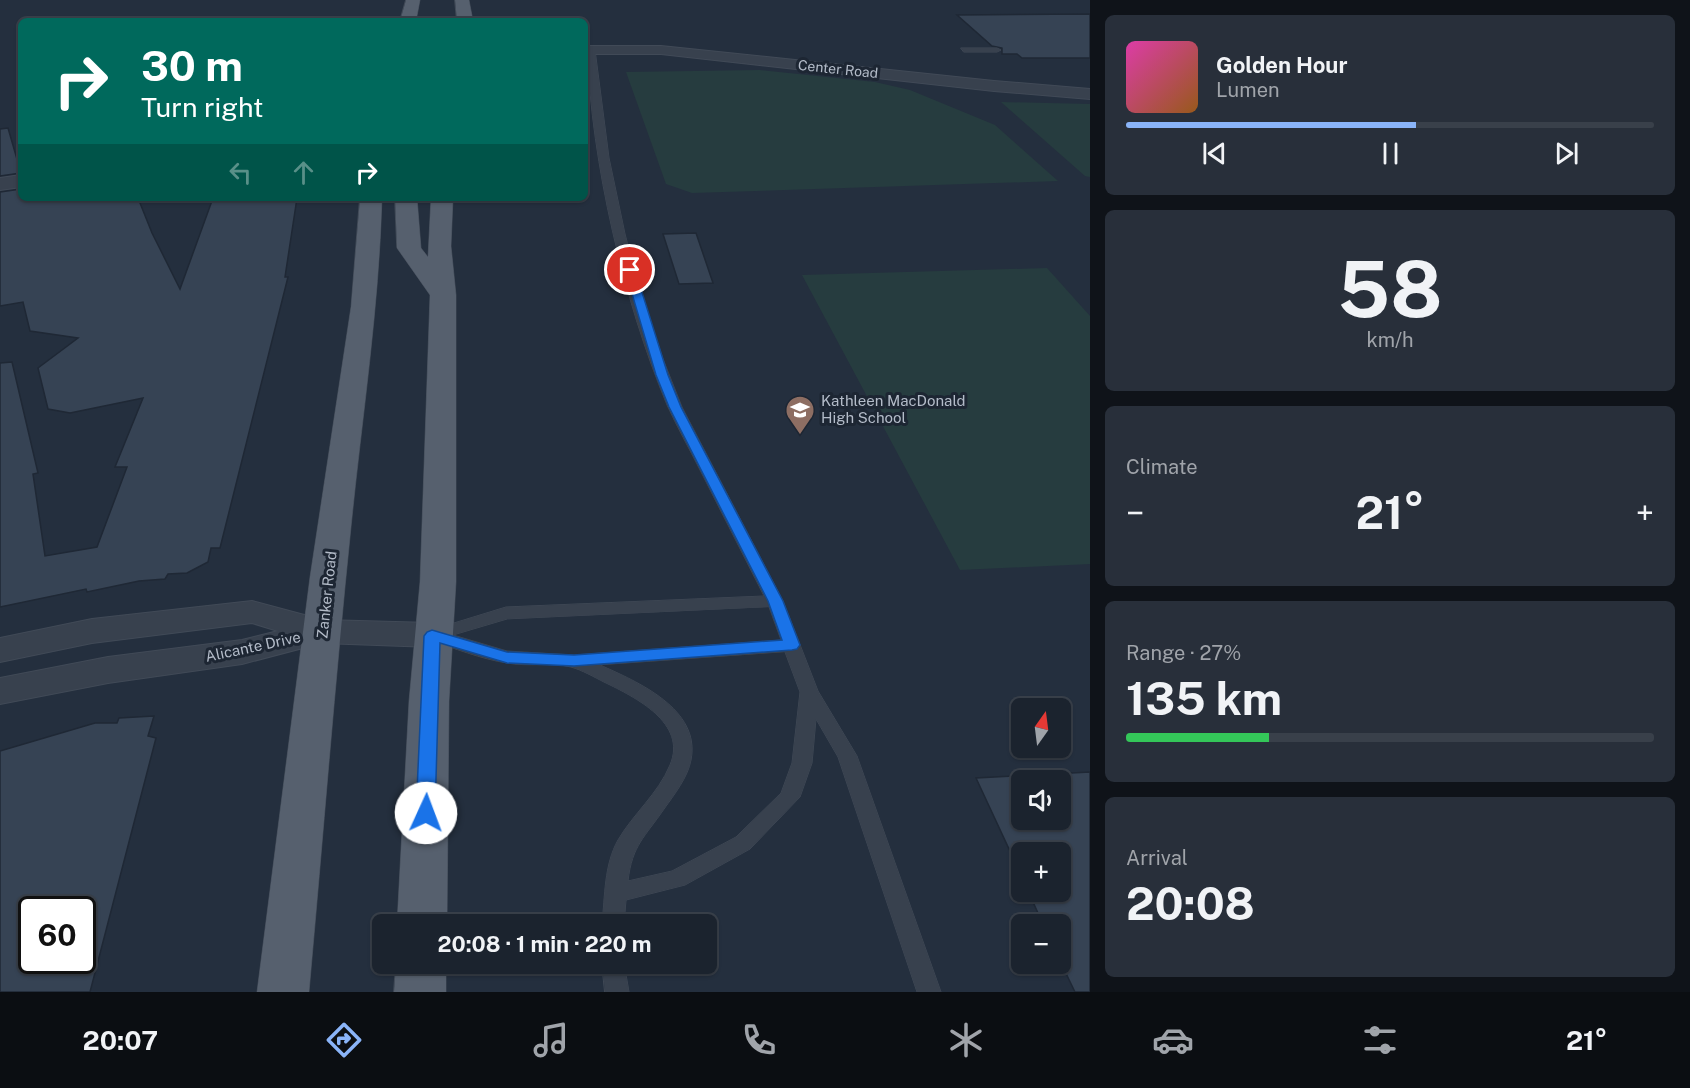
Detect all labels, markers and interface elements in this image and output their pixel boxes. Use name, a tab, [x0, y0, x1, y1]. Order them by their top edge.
text: 30 m	[141, 41, 243, 90]
icon: right	[42, 42, 120, 120]
text: Golden Hour	[1216, 52, 1347, 78]
street label: Center Road	[797, 57, 879, 81]
text: Lumen	[1216, 78, 1280, 102]
text: Turn right	[141, 91, 264, 123]
icon: previous	[1198, 137, 1231, 170]
icon: pause	[1374, 137, 1407, 170]
icon: next	[1550, 137, 1583, 170]
icon: left	[224, 156, 257, 189]
icon: ahead	[287, 156, 320, 189]
icon: right	[350, 156, 383, 189]
text: 58	[1338, 243, 1443, 335]
pin	[604, 244, 655, 295]
icon: arrive	[613, 253, 646, 286]
text: km/h	[1366, 328, 1414, 352]
place label: Kathleen MacDonald High School	[821, 392, 966, 426]
school or university icon: Kathleen MacDonald High School	[784, 394, 816, 436]
text: Climate	[1126, 455, 1198, 479]
text: 21°	[1355, 486, 1425, 539]
text: −	[1126, 494, 1144, 532]
text: +	[1636, 494, 1654, 532]
street label: Zanker Road	[313, 550, 340, 640]
street label: Alicante Drive	[204, 628, 302, 665]
text: Range · 27%	[1126, 641, 1241, 665]
text: 135 km	[1126, 672, 1282, 725]
north arrow	[1011, 698, 1071, 758]
map controls	[1011, 698, 1071, 974]
button: sound	[1011, 770, 1071, 830]
position arrow	[394, 781, 458, 845]
button: +	[1011, 842, 1071, 902]
text: Arrival	[1126, 846, 1188, 870]
text: 20:08	[1126, 877, 1255, 930]
speed limit sign: 60	[18, 896, 96, 974]
button: −	[1011, 914, 1071, 974]
text: 20:08 · 1 min · 220 m	[438, 931, 651, 957]
icon: directions	[323, 1019, 365, 1061]
icon: music	[530, 1019, 572, 1061]
icon: phone	[738, 1019, 780, 1061]
icon: climate	[945, 1019, 987, 1061]
icon: car	[1152, 1019, 1194, 1061]
icon: filters	[1359, 1019, 1401, 1061]
text: 20:07	[83, 1024, 158, 1056]
text: 21°	[1566, 1024, 1607, 1056]

